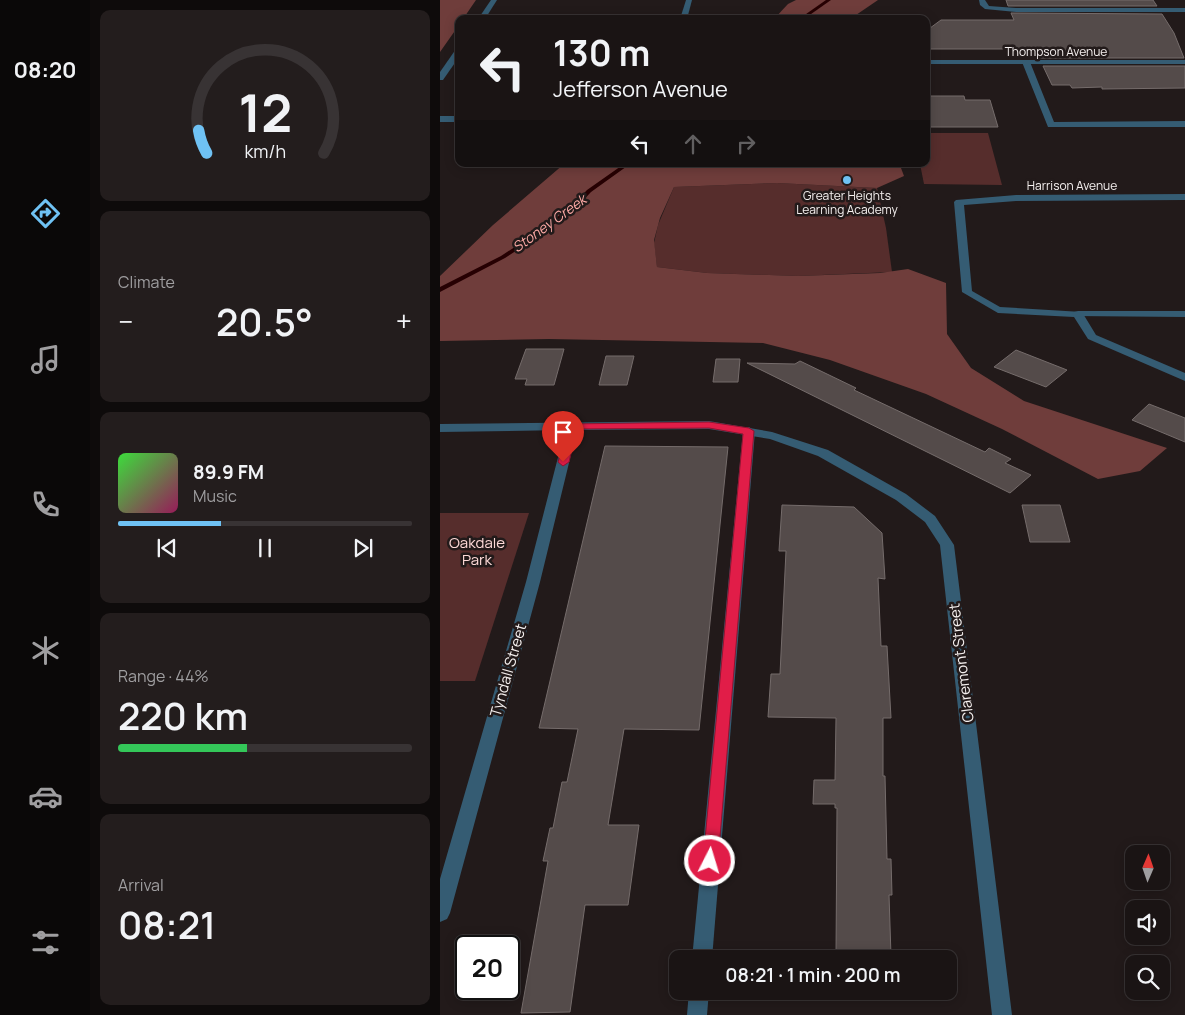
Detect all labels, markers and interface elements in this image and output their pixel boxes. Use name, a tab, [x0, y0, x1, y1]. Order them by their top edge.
text: 130 m	[553, 29, 650, 77]
icon: left	[470, 35, 535, 100]
street label: Thompson Avenue	[1005, 43, 1107, 60]
text: 08:20	[13, 55, 77, 85]
text: Jefferson Avenue	[553, 74, 728, 104]
text: 12	[238, 77, 292, 148]
icon: left	[626, 130, 654, 158]
icon: ahead	[679, 130, 707, 158]
icon: right	[732, 130, 760, 158]
text: km/h	[244, 139, 286, 163]
marker: Greater Heights Learning Academy	[841, 174, 853, 186]
street label: Harrison Avenue	[1027, 177, 1117, 194]
place label: Greater Heights Learning Academy	[796, 187, 898, 218]
water label: Stoney Creek	[508, 189, 591, 256]
icon: directions	[28, 196, 63, 231]
text: Climate	[118, 271, 175, 293]
text: 20.5°	[216, 295, 313, 347]
text: −	[118, 302, 133, 340]
text: +	[396, 302, 412, 340]
icon: music	[28, 342, 63, 377]
pin	[542, 411, 584, 462]
icon: arrive	[549, 418, 577, 446]
text: 89.9 FM	[193, 459, 264, 485]
text: Music	[193, 485, 237, 507]
icon: phone	[28, 487, 63, 522]
park label: Oakdale Park	[449, 532, 505, 570]
icon: previous	[153, 534, 181, 562]
icon: pause	[251, 534, 279, 562]
icon: next	[349, 534, 377, 562]
street label: Claremont Street	[943, 602, 979, 724]
street label: Tyndall Street	[485, 621, 531, 719]
icon: climate	[28, 633, 63, 668]
text: Range · 44%	[118, 665, 209, 687]
text: 220 km	[118, 689, 248, 741]
icon: car	[28, 779, 63, 814]
position arrow	[683, 834, 735, 886]
north arrow	[1125, 845, 1170, 890]
map controls	[1125, 845, 1170, 1000]
text: Arrival	[118, 874, 164, 896]
text: 08:21	[118, 898, 216, 950]
button: sound	[1125, 900, 1170, 945]
icon: filters	[28, 925, 63, 960]
speed limit sign: 20	[455, 935, 520, 1000]
button: search	[1125, 955, 1170, 1000]
text: 08:21 · 1 min · 200 m	[725, 962, 901, 988]

